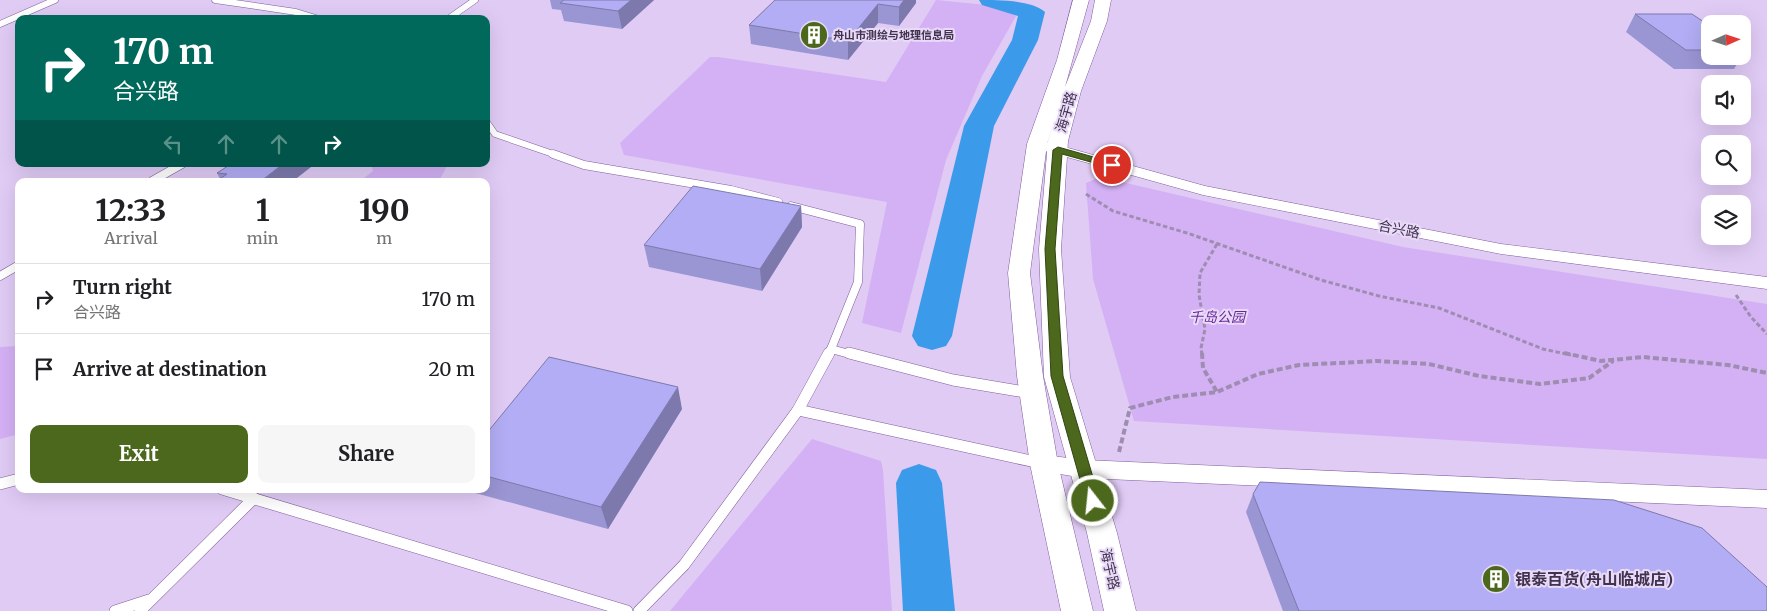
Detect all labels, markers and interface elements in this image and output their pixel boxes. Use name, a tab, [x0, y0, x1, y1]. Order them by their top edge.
north arrow	[1701, 15, 1751, 65]
map controls	[1701, 15, 1751, 245]
building icon: 舟山市测绘与地理信息局	[799, 20, 829, 50]
place label: 舟山市测绘与地理信息局	[833, 28, 954, 42]
text: 170 m	[113, 30, 214, 74]
icon: right	[30, 35, 95, 100]
button: sound	[1701, 75, 1751, 125]
text: 合兴路	[113, 77, 179, 105]
street label: 海宇路	[1052, 89, 1080, 135]
icon: left	[159, 130, 187, 158]
icon: ahead	[212, 130, 240, 158]
icon: ahead	[265, 130, 293, 158]
icon: right	[318, 130, 346, 158]
button: search	[1701, 135, 1751, 185]
pin	[1091, 144, 1133, 186]
icon: arrive	[1098, 151, 1126, 179]
text: 12:33	[95, 191, 167, 229]
text: 1	[256, 191, 270, 229]
text: 190	[359, 191, 410, 229]
button: layers	[1701, 195, 1751, 245]
street label: 合兴路	[1377, 216, 1421, 242]
text: Arrival	[104, 228, 158, 248]
text: min	[247, 228, 278, 248]
text: m	[376, 228, 392, 248]
text: Turn right	[73, 275, 172, 299]
icon: right	[30, 285, 58, 313]
text: 170 m	[422, 287, 475, 311]
text: 合兴路	[73, 302, 121, 322]
park label: 千岛公园	[1189, 308, 1247, 326]
icon: arrive	[30, 355, 58, 383]
text: Arrive at destination	[73, 357, 267, 381]
text: 20 m	[428, 357, 475, 381]
button: Exit	[30, 425, 248, 483]
button: Share	[258, 425, 475, 483]
position arrow	[1066, 474, 1118, 526]
street label: 海宇路	[1097, 547, 1123, 591]
building icon: 银泰百货(舟山临城店)	[1481, 564, 1511, 594]
place label: 银泰百货(舟山临城店)	[1515, 569, 1673, 589]

